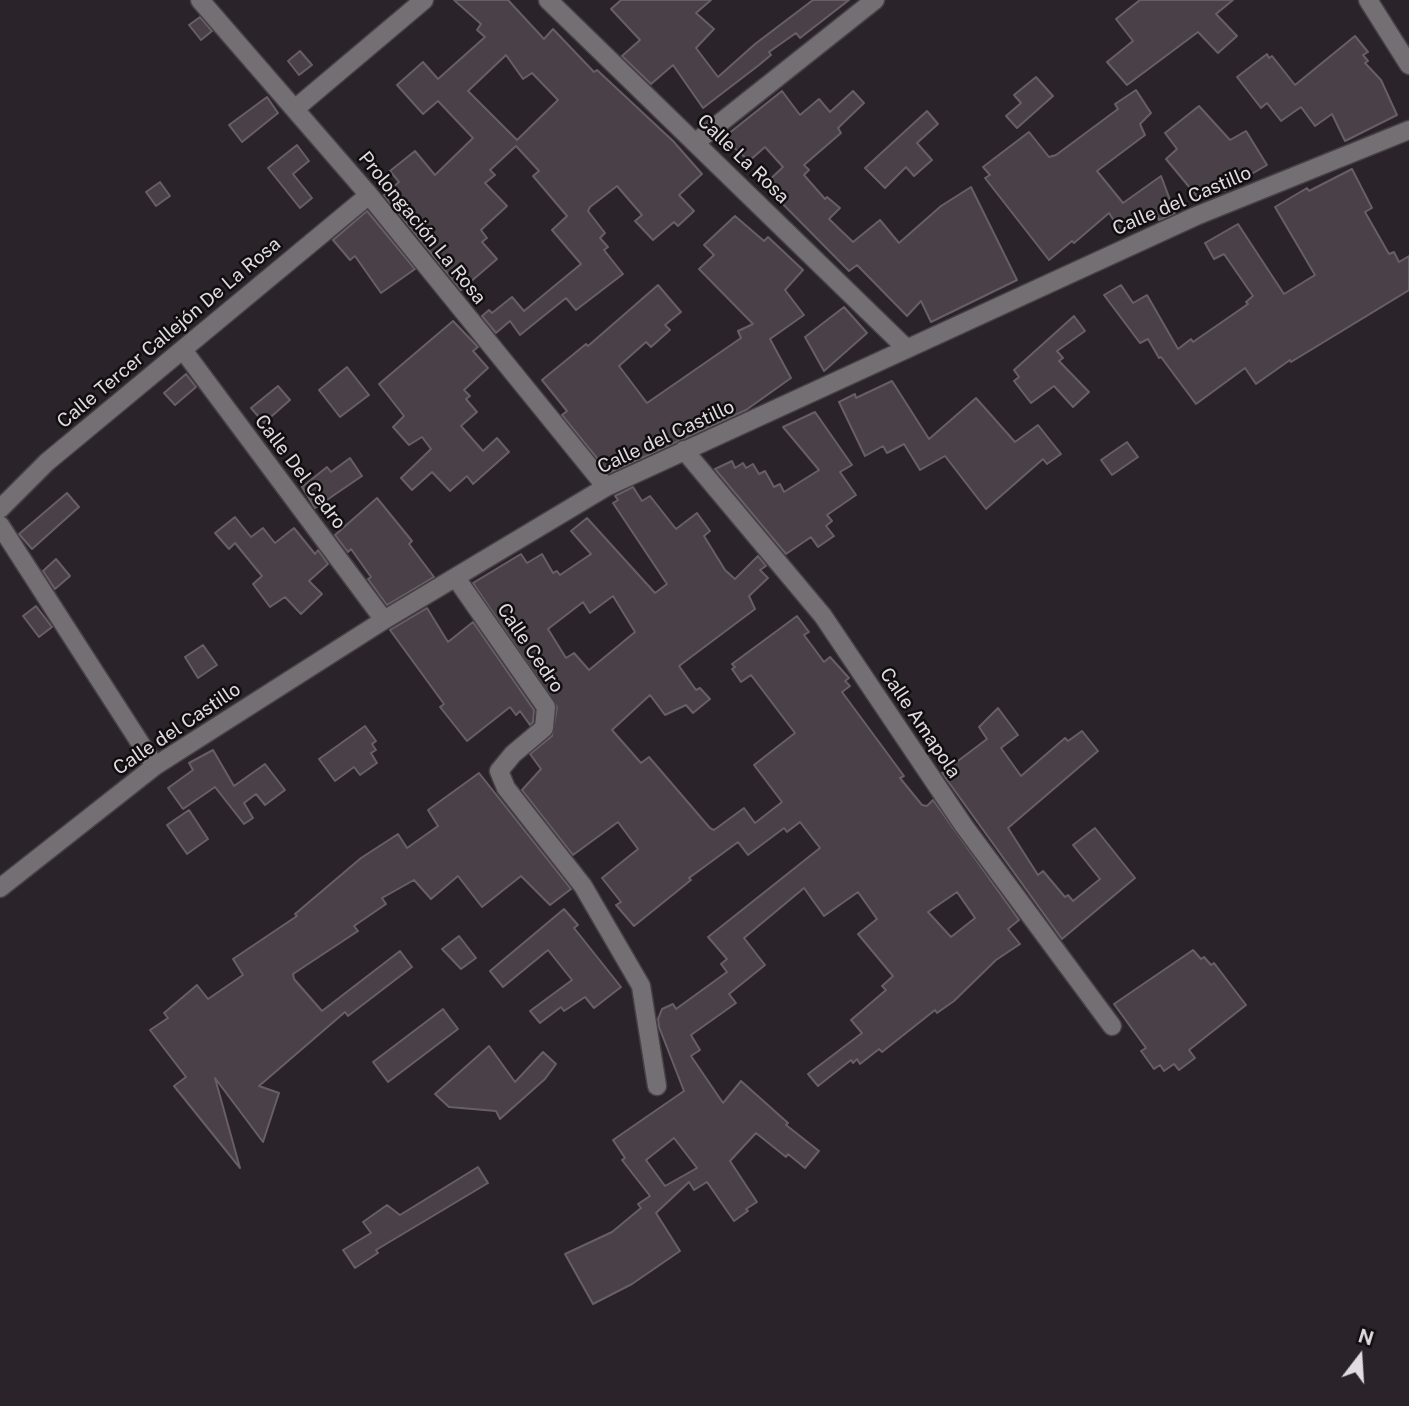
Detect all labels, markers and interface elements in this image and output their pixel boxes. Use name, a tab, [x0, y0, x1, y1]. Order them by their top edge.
street label: Calle La Rosa	[692, 110, 794, 208]
street label: Prolongación La Rosa	[354, 147, 490, 309]
street label: Calle del Castillo	[1109, 161, 1255, 241]
street label: Calle Tercer Callejón De La Rosa	[53, 233, 285, 433]
street label: Calle del Castillo	[594, 395, 738, 479]
street label: Calle Del Cedro	[250, 410, 350, 534]
street label: Calle Cedro	[492, 599, 568, 697]
street label: Calle Amapola	[875, 663, 965, 783]
street label: Calle del Castillo	[109, 678, 245, 780]
north arrow	[1325, 1322, 1395, 1392]
text: N	[1356, 1324, 1376, 1350]

